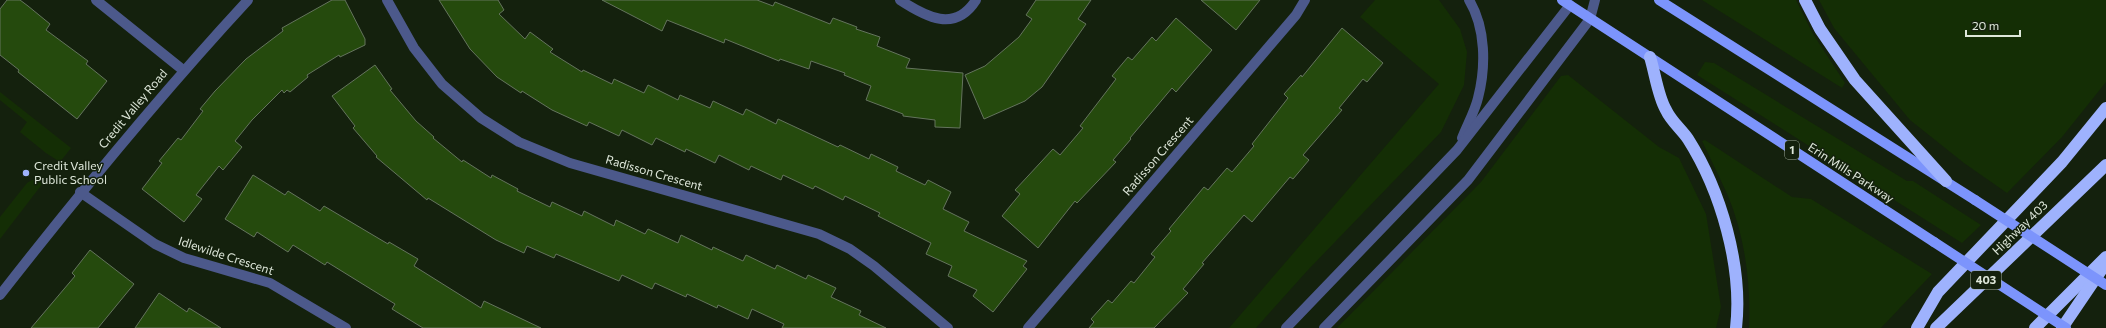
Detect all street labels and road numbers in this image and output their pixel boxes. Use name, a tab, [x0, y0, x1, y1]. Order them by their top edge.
street label: Credit Valley Road	[95, 66, 169, 151]
street label: Radisson Crescent	[1119, 113, 1195, 198]
street label: Erin Mills Parkway	[1806, 139, 1897, 205]
road number: 1	[1785, 141, 1799, 159]
street label: Radisson Crescent	[604, 152, 704, 193]
street label: Highway 403	[1989, 197, 2050, 257]
street label: Idlewilde Crescent	[177, 233, 276, 277]
road number: 403	[1971, 271, 2001, 289]

